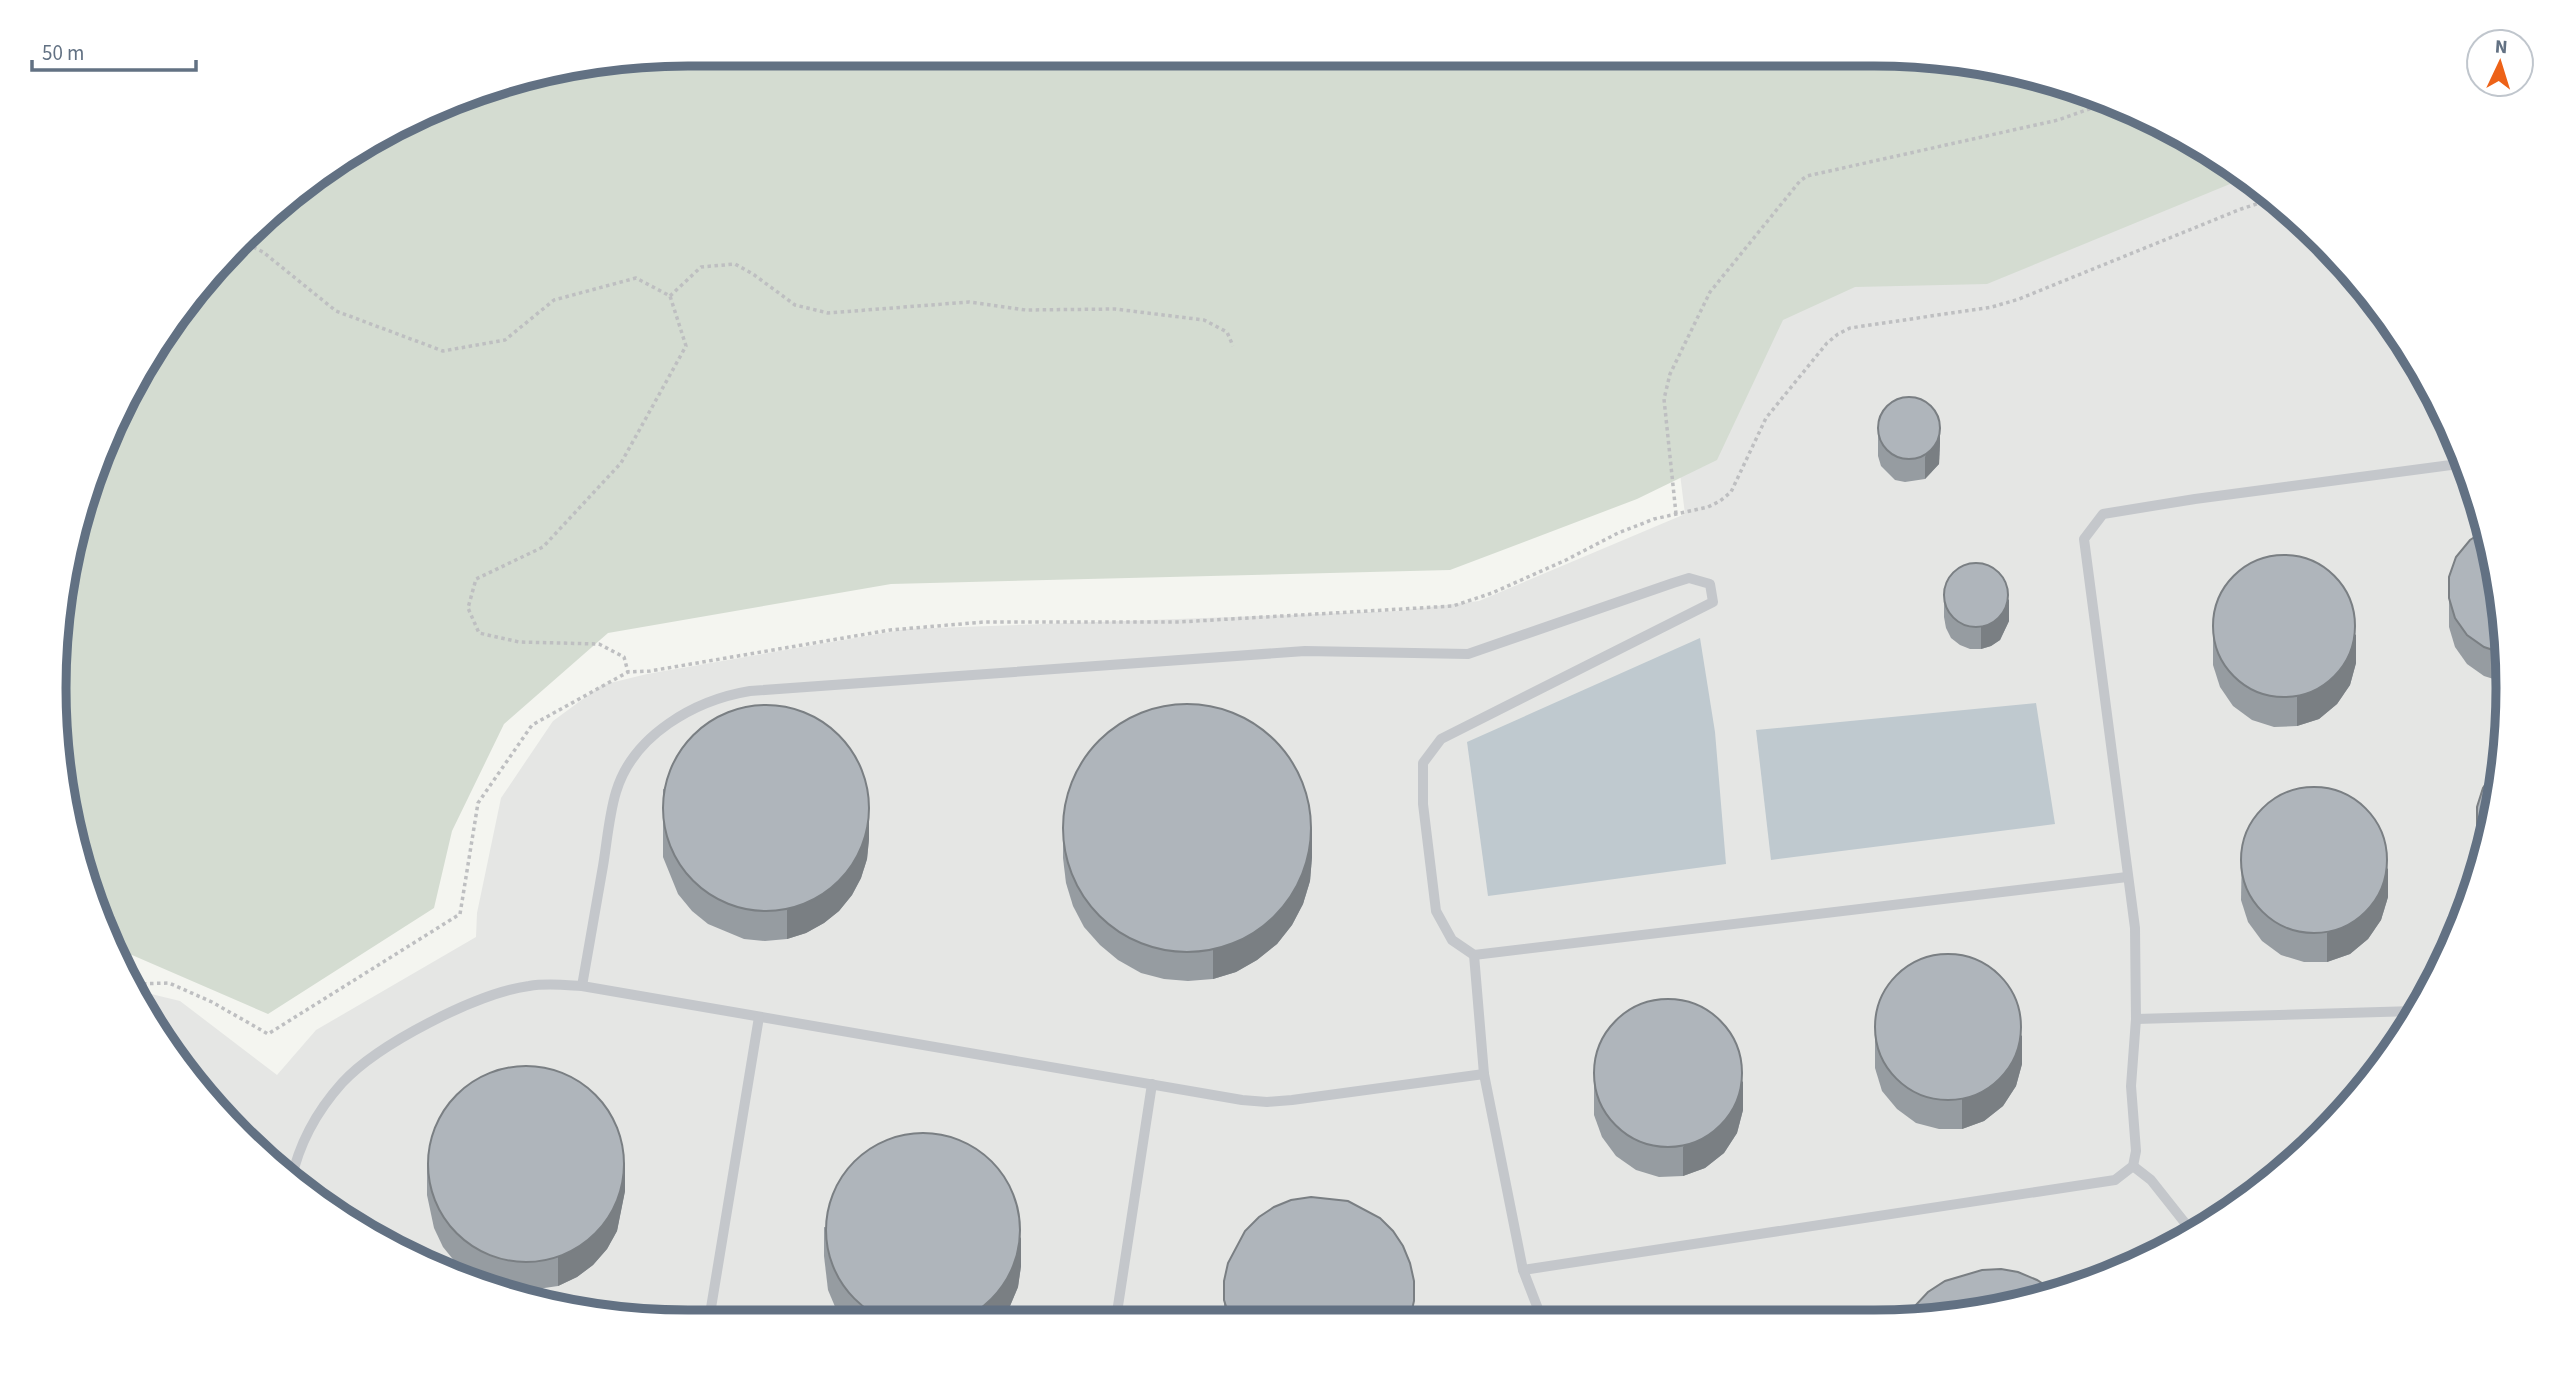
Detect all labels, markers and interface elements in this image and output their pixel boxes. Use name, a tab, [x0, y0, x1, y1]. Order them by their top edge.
scale bar	[32, 28, 196, 72]
north arrow	[2465, 28, 2535, 98]
text: N	[2494, 34, 2508, 61]
text: 50 m	[42, 38, 84, 68]

